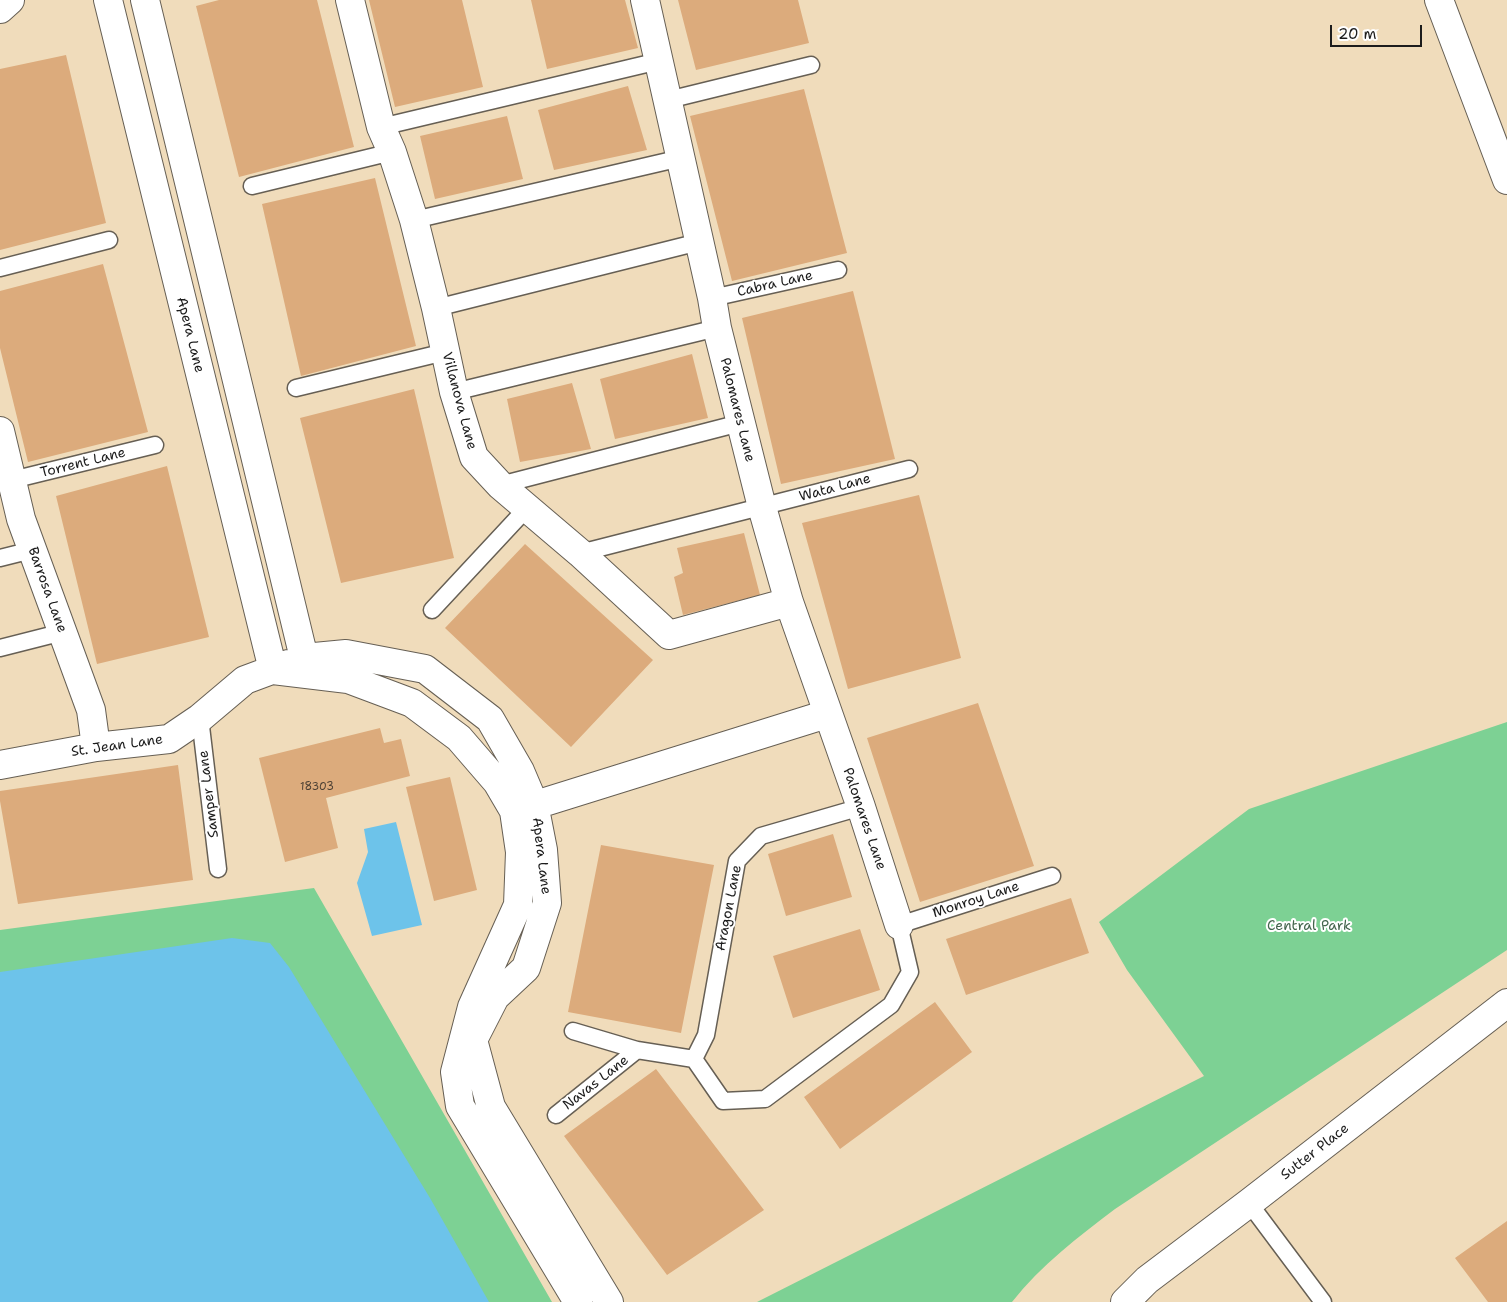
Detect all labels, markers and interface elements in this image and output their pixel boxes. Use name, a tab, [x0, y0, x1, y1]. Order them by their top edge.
scale bar	[1332, 15, 1424, 47]
text: 20 m	[1338, 24, 1377, 44]
street label: Cabra Lane	[736, 267, 814, 301]
street label: Apera Lane	[172, 295, 208, 375]
street label: Villanova Lane	[438, 350, 480, 452]
street label: Palomares Lane	[716, 356, 758, 464]
street label: Torrent Lane	[39, 444, 127, 482]
street label: Wata Lane	[797, 470, 873, 506]
street label: Barrosa Lane	[24, 545, 70, 635]
street label: St. Jean Lane	[70, 731, 164, 761]
street label: Samper Lane	[195, 749, 223, 839]
street label: Palomares Lane	[839, 766, 889, 872]
house number: 18303	[300, 780, 334, 794]
street label: Apera Lane	[528, 816, 554, 896]
street label: Aragon Lane	[712, 864, 746, 952]
street label: Monroy Lane	[931, 878, 1021, 922]
park label: Central Park	[1267, 918, 1351, 934]
street label: Navas Lane	[560, 1052, 632, 1114]
street label: Sutter Place	[1278, 1120, 1352, 1184]

